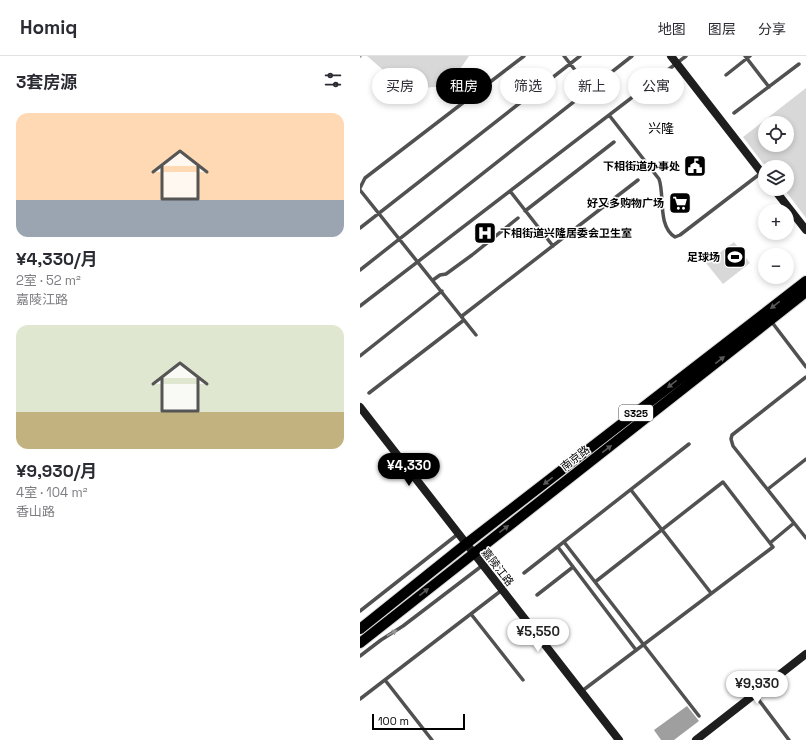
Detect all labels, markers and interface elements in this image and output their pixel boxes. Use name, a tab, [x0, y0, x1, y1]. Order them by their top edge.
text: Homiq	[20, 15, 78, 40]
text: 地图	[658, 20, 686, 38]
text: 图层	[708, 20, 736, 38]
text: 分享	[758, 20, 786, 38]
chip: 买房	[372, 68, 428, 104]
chip: 租房	[436, 68, 492, 104]
chip: 筛选	[500, 68, 556, 104]
chip: 新上	[564, 68, 620, 104]
chip: 公寓	[628, 68, 684, 104]
icon: filters	[322, 69, 344, 91]
text: 3套房源	[16, 71, 77, 93]
map controls	[758, 116, 794, 284]
button: locate	[758, 116, 794, 152]
district label: 兴隆	[648, 120, 674, 137]
icon: home	[144, 139, 216, 211]
public building icon: 下相街道办事处	[682, 153, 708, 179]
place label: 下相街道办事处	[603, 159, 680, 173]
button: layers	[758, 160, 794, 196]
supermarket icon: 好又多购物广场	[667, 190, 693, 216]
place label: 好又多购物广场	[587, 196, 664, 210]
button: +	[758, 204, 794, 240]
hospital icon: 下相街道兴隆居委会卫生室	[472, 220, 498, 246]
place label: 下相街道兴隆居委会卫生室	[500, 226, 632, 240]
sports icon: 足球场	[722, 244, 748, 270]
text: ¥4,330/月	[16, 248, 98, 270]
button: −	[758, 248, 794, 284]
place label: 足球场	[687, 250, 720, 264]
text: 2室 · 52 m²	[16, 272, 81, 289]
text: 嘉陵江路	[16, 291, 68, 308]
one-way arrow	[770, 301, 781, 309]
icon: home	[144, 351, 216, 423]
one-way arrow	[714, 356, 725, 364]
one-way arrow	[667, 380, 678, 389]
road number: S325	[619, 405, 653, 421]
street label: 南京路	[558, 442, 592, 474]
one-way arrow	[601, 444, 612, 453]
pin: ¥4,330	[376, 453, 442, 487]
text: ¥4,330	[387, 457, 431, 474]
text: ¥9,930/月	[16, 460, 97, 482]
one-way arrow	[542, 477, 553, 486]
text: 4室 · 104 m²	[16, 484, 87, 501]
text: 香山路	[16, 503, 55, 520]
one-way arrow	[499, 525, 510, 533]
street label: 嘉陵江路	[479, 545, 517, 589]
one-way arrow	[418, 588, 429, 597]
pin: ¥5,550	[505, 619, 571, 653]
text: ¥5,550	[516, 623, 560, 640]
one-way arrow	[386, 630, 398, 637]
pin: ¥9,930	[724, 671, 790, 705]
text: ¥9,930	[735, 675, 779, 692]
scale bar	[372, 712, 465, 731]
text: 100 m	[378, 714, 409, 728]

